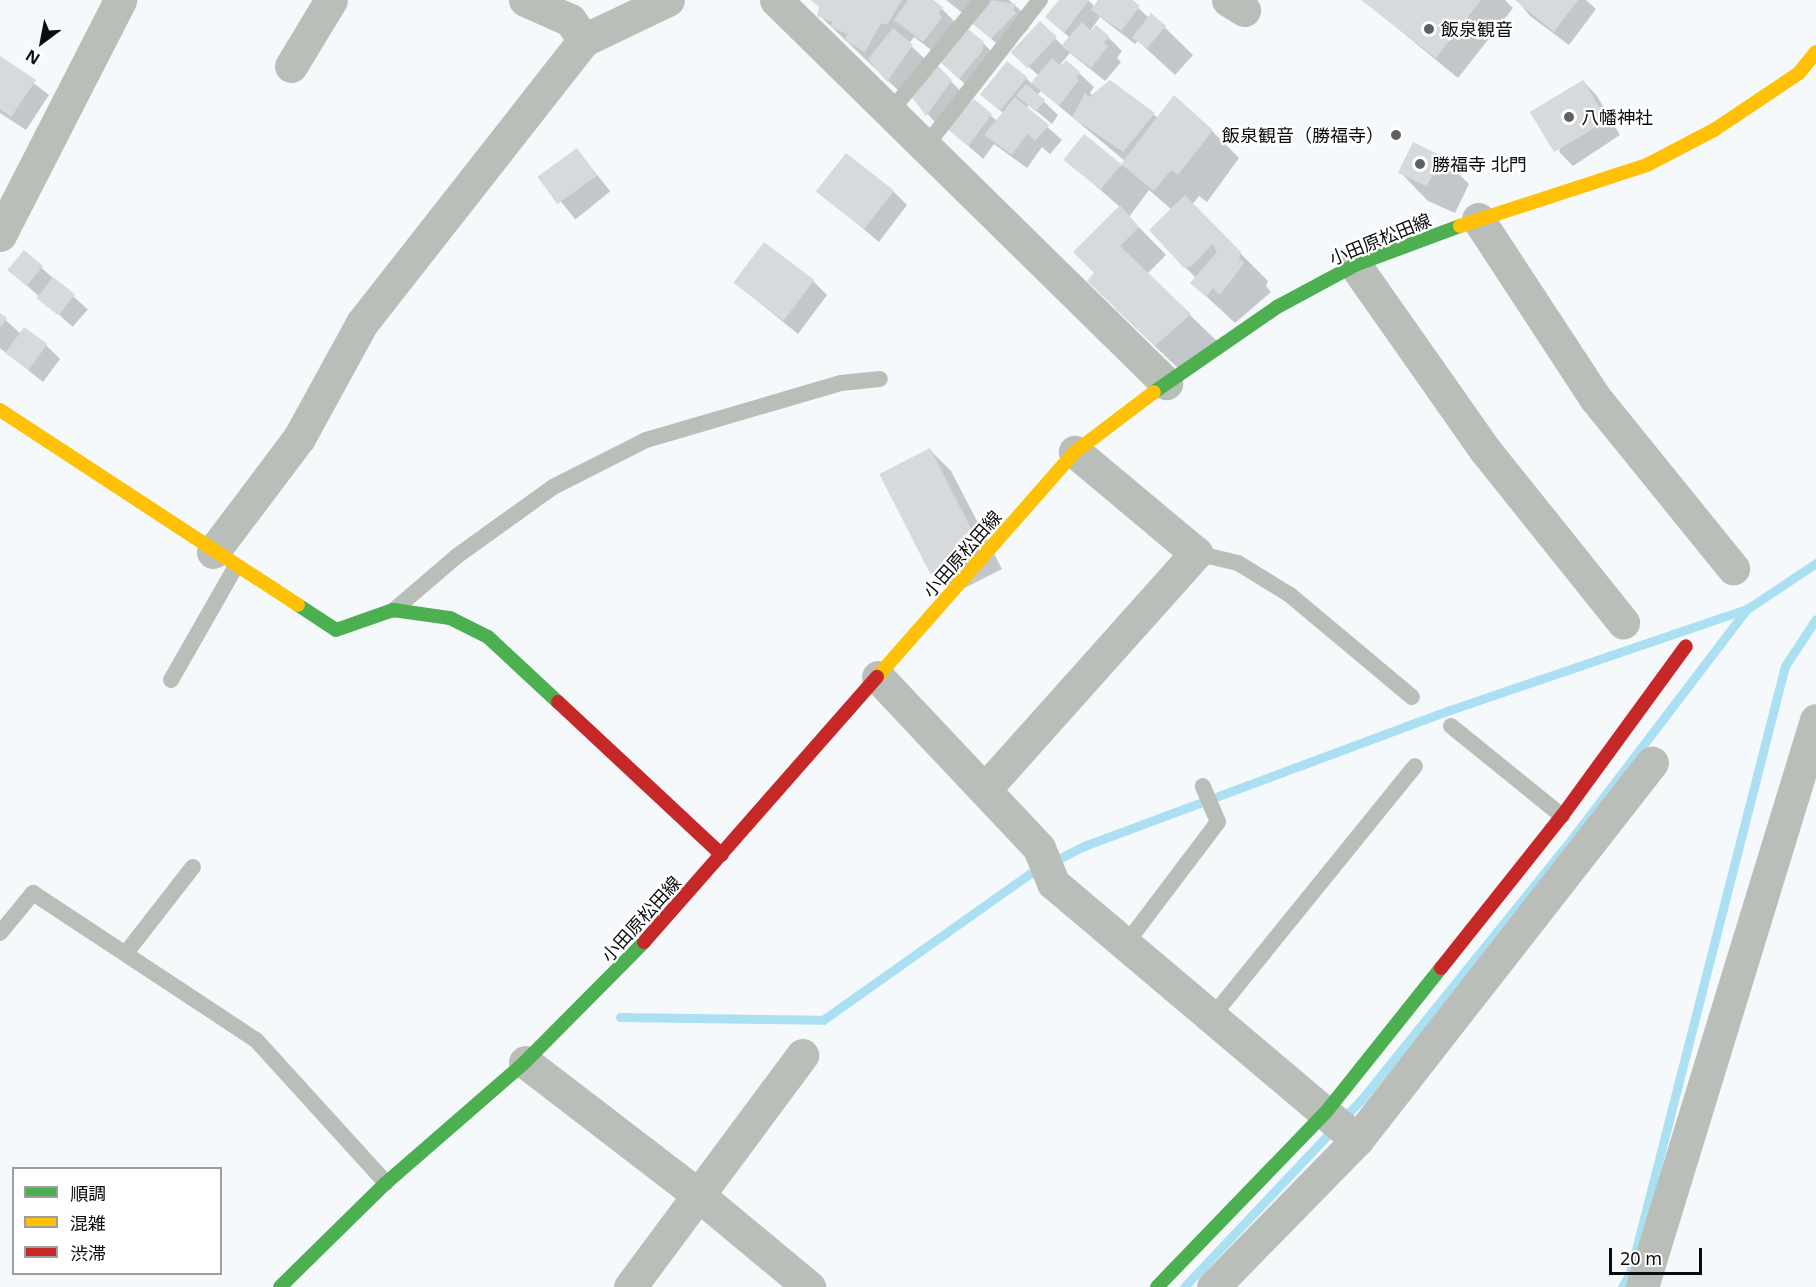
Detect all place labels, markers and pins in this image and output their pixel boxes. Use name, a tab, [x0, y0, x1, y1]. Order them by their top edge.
place label: 飯泉観音	[1441, 18, 1513, 40]
marker: 飯泉観音	[1422, 22, 1436, 36]
place label: 八幡神社	[1581, 106, 1653, 128]
marker: 八幡神社	[1562, 110, 1576, 124]
place label: 飯泉観音（勝福寺）	[1222, 124, 1384, 146]
marker: 飯泉観音（勝福寺）	[1389, 128, 1403, 142]
place label: 勝福寺 北門	[1432, 153, 1527, 175]
marker: 勝福寺 北門	[1413, 157, 1427, 171]

